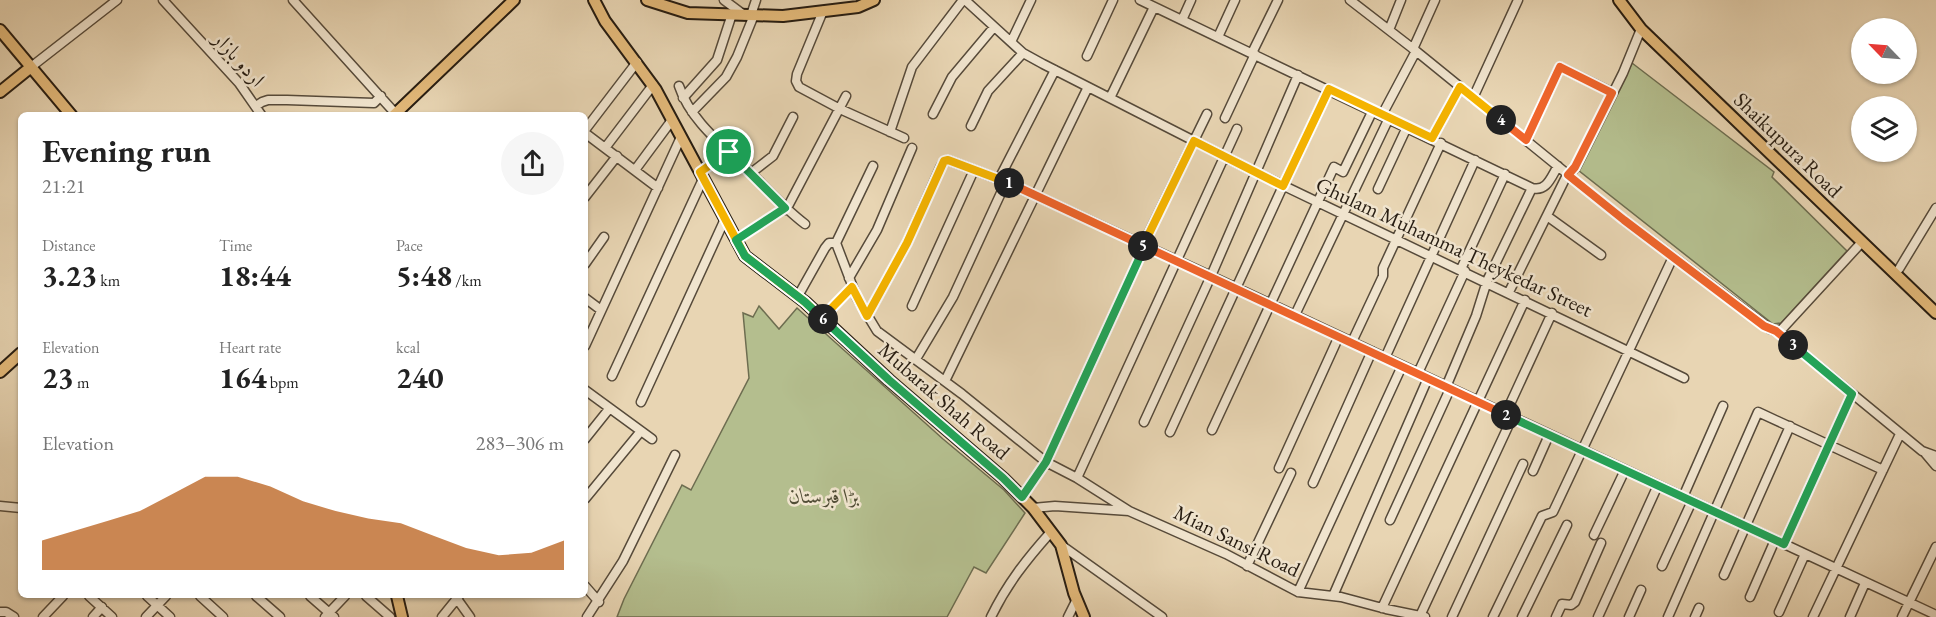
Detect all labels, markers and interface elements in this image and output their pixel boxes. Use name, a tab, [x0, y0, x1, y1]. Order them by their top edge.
north arrow	[1851, 18, 1917, 84]
map controls	[1851, 18, 1917, 162]
street label: اردو بازار	[206, 24, 271, 92]
street label: Shaikupura Road	[1728, 86, 1849, 203]
button: layers	[1851, 96, 1917, 162]
pin: 4	[1486, 105, 1516, 135]
text: 4	[1497, 109, 1505, 130]
pin	[703, 126, 754, 177]
text: Evening run	[42, 129, 211, 172]
button: share	[501, 132, 564, 195]
icon: arrive	[712, 135, 745, 168]
pin: 1	[994, 168, 1024, 198]
street label: Ghulam Muhamma Theykedar Street	[1312, 170, 1597, 323]
text: 1	[1005, 172, 1013, 193]
text: 21:21	[42, 173, 85, 199]
pin: 5	[1128, 231, 1158, 261]
text: Distance	[42, 235, 95, 256]
text: Time	[219, 235, 252, 256]
text: Pace	[396, 235, 423, 256]
text: 5	[1139, 235, 1147, 256]
text: 3.23	[42, 256, 97, 295]
text: 18:44	[219, 256, 291, 295]
text: 5:48	[396, 256, 452, 295]
text: km	[97, 270, 120, 291]
text: /km	[452, 270, 482, 291]
pin: 6	[808, 304, 838, 334]
text: 6	[819, 308, 827, 329]
pin: 3	[1778, 330, 1808, 360]
text: 3	[1789, 334, 1797, 355]
street label: Mubarak Shah Road	[873, 336, 1016, 466]
text: Elevation	[42, 337, 100, 358]
text: Heart rate	[219, 337, 281, 358]
text: kcal	[396, 337, 420, 358]
text: 23	[42, 358, 74, 397]
text: 164	[219, 358, 267, 397]
text: 240	[396, 358, 444, 397]
text: m	[74, 372, 89, 393]
text: bpm	[267, 372, 299, 393]
pin: 2	[1491, 400, 1521, 430]
text: 2	[1502, 404, 1510, 425]
text: Elevation	[42, 430, 114, 456]
text: 283–306 m	[476, 430, 564, 456]
park label: بڑا قبرستان	[789, 482, 859, 509]
street label: Mian Sansi Road	[1170, 498, 1305, 583]

